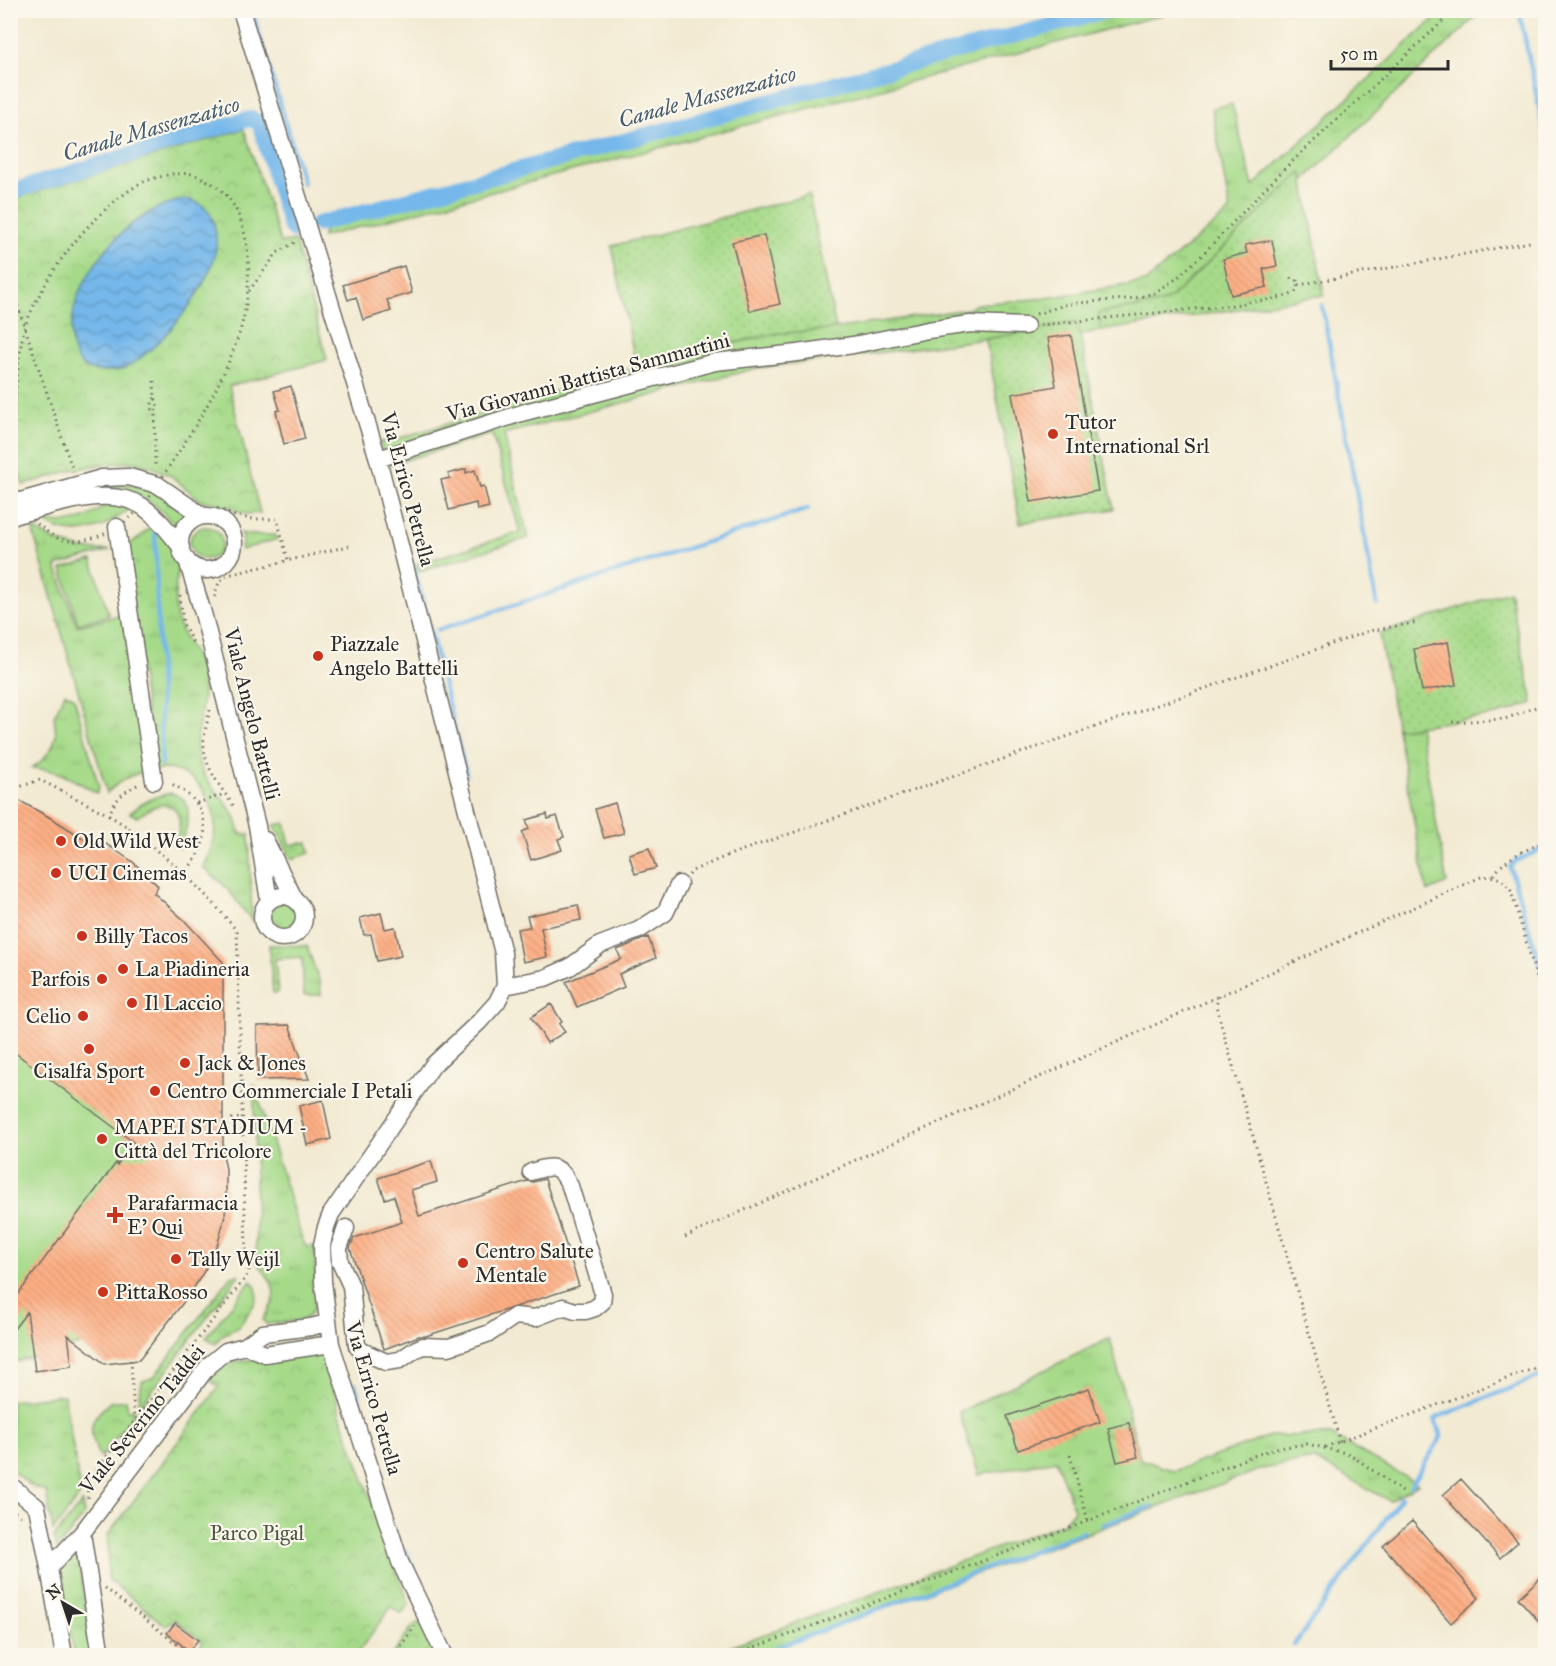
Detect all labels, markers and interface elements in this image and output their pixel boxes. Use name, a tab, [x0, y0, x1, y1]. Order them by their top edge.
scale bar	[1331, 33, 1448, 71]
text: 50 m	[1340, 43, 1378, 65]
water label: Canale Massenzatico	[615, 60, 799, 133]
water label: Canale Massenzatico	[59, 90, 243, 167]
street label: Via Giovanni Battista Sammartini	[442, 327, 733, 428]
street label: Via Errico Petrella	[375, 408, 441, 569]
place label: Tutor International Srl	[1065, 409, 1210, 459]
marker: Tutor International Srl	[1046, 427, 1060, 441]
street label: Viale Angelo Battelli	[218, 624, 286, 803]
place label: Piazzale Angelo Battelli	[329, 631, 459, 681]
marker: Piazzale Angelo Battelli	[311, 649, 325, 663]
place label: Old Wild West	[73, 828, 200, 854]
marker: Old Wild West	[54, 834, 68, 848]
place label: UCI Cinemas	[68, 860, 187, 886]
marker: UCI Cinemas	[49, 866, 63, 880]
place label: Billy Tacos	[94, 923, 188, 949]
marker: Billy Tacos	[75, 929, 89, 943]
place label: La Piadineria	[135, 956, 250, 982]
marker: La Piadineria	[116, 962, 130, 976]
place label: Parfois	[31, 966, 90, 992]
marker: Parfois	[95, 972, 109, 986]
place label: Il Laccio	[144, 990, 222, 1016]
marker: Il Laccio	[125, 996, 139, 1010]
place label: Celio	[26, 1003, 71, 1029]
marker: Celio	[76, 1009, 90, 1023]
marker: Cisalfa Sport	[82, 1042, 96, 1056]
place label: Jack & Jones	[195, 1050, 306, 1076]
marker: Jack & Jones	[178, 1056, 192, 1070]
place label: Cisalfa Sport	[33, 1058, 145, 1084]
place label: Centro Commerciale I Petali	[167, 1078, 413, 1104]
marker: Centro Commerciale I Petali	[148, 1084, 162, 1098]
place label: MAPEI STADIUM - Città del Tricolore	[114, 1114, 307, 1164]
marker: MAPEI STADIUM - Città del Tricolore	[95, 1132, 109, 1146]
place label: Parafarmacia E' Qui	[127, 1190, 238, 1240]
marker: Parafarmacia E' Qui	[108, 1208, 122, 1222]
place label: Centro Salute Mentale	[475, 1238, 594, 1288]
place label: Tally Weijl	[188, 1246, 280, 1272]
marker: Tally Weijl	[169, 1252, 183, 1266]
marker: Centro Salute Mentale	[456, 1256, 470, 1270]
place label: PittaRosso	[115, 1279, 208, 1305]
marker: PittaRosso	[96, 1285, 110, 1299]
street label: Via Errico Petrella	[339, 1317, 408, 1478]
street label: Viale Severino Taddei	[73, 1339, 211, 1500]
park label: Parco Pigal	[210, 1520, 305, 1546]
north arrow	[33, 1573, 93, 1633]
text: N	[43, 1580, 65, 1603]

